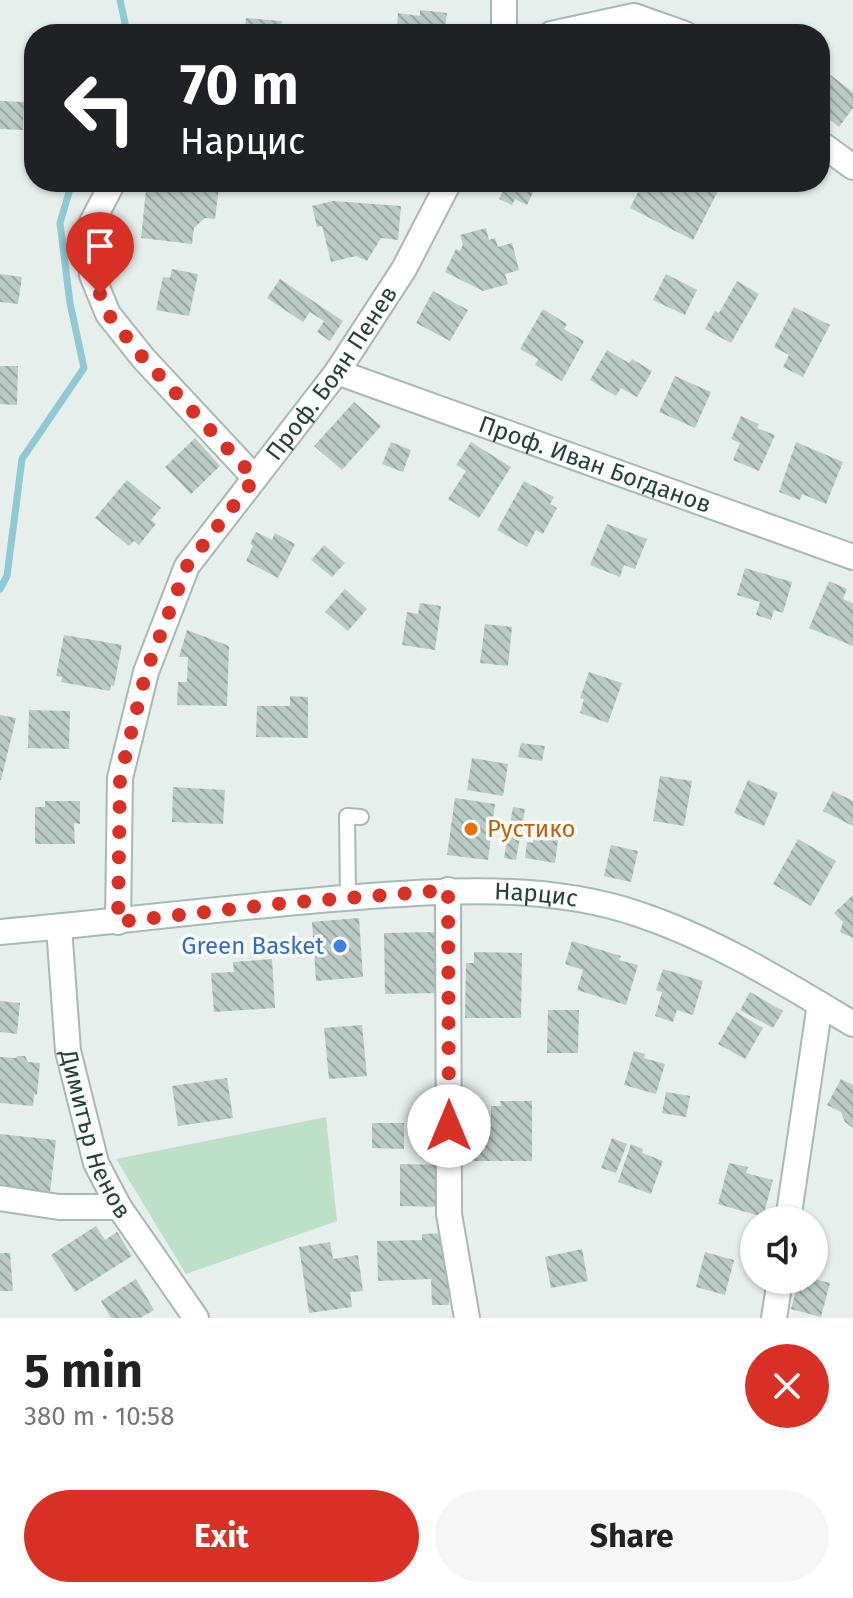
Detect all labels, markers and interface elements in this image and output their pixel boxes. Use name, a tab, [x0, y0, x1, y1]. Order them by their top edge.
text: 70 m	[180, 52, 299, 119]
icon: left	[48, 56, 152, 160]
text: Нарцис	[180, 120, 305, 164]
pin	[66, 212, 134, 294]
icon: arrive	[78, 224, 122, 268]
street label: Проф. Боян Пенев	[260, 281, 403, 466]
street label: Проф. Иван Богданов	[475, 410, 715, 519]
place label: Рустико	[487, 815, 576, 843]
marker: Рустико	[462, 820, 480, 838]
street label: Нарцис	[494, 877, 580, 913]
place label: Green Basket	[181, 932, 324, 960]
marker: Green Basket	[331, 937, 349, 955]
street label: Димитър Ненов	[54, 1046, 137, 1224]
position arrow	[407, 1084, 491, 1168]
map controls	[740, 1206, 828, 1294]
button: sound	[740, 1206, 828, 1294]
text: 5 min	[24, 1342, 143, 1400]
button: close	[745, 1344, 829, 1428]
text: 380 m · 10:58	[24, 1401, 174, 1432]
button: Exit	[24, 1490, 419, 1582]
button: Share	[435, 1490, 829, 1582]

